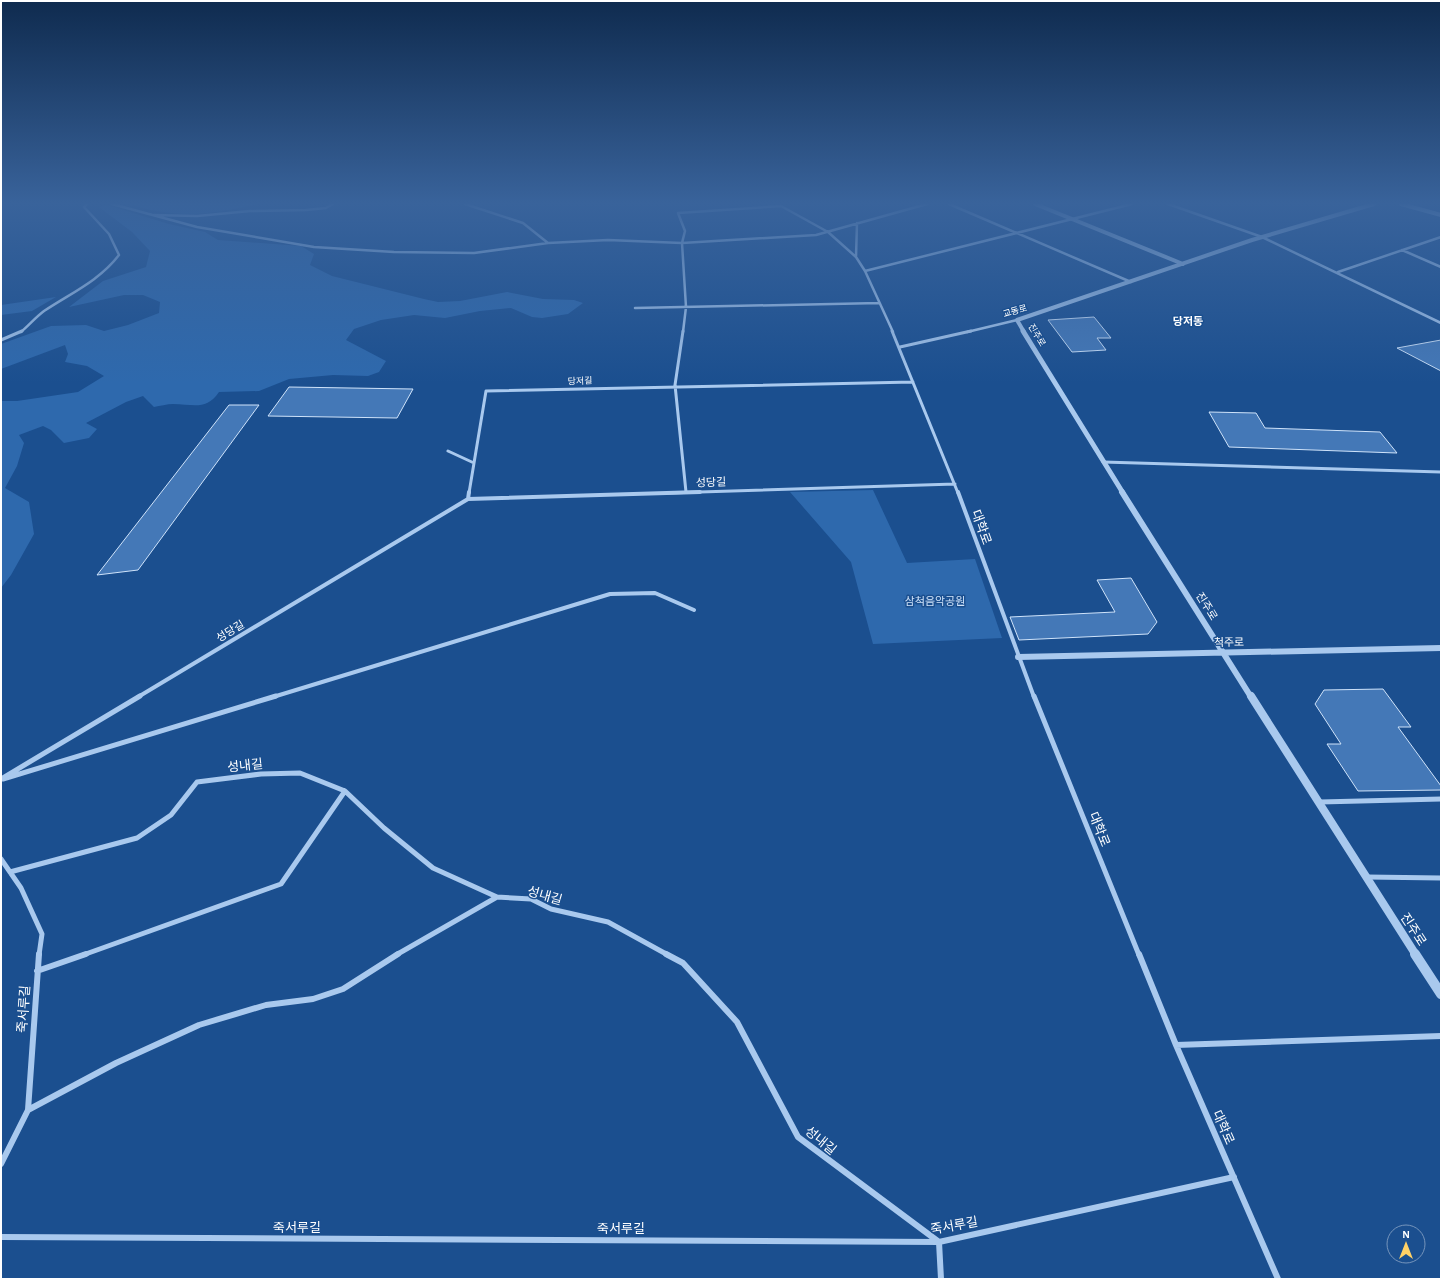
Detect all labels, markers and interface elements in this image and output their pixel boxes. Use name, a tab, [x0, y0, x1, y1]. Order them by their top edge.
street label: 교동로	[1002, 304, 1028, 319]
district label: 당저동	[1173, 316, 1203, 327]
street label: 진주로	[1026, 322, 1048, 348]
street label: 당저길	[567, 376, 593, 386]
street label: 성당길	[696, 476, 726, 489]
street label: 대학로	[968, 508, 995, 547]
street label: 진주로	[1194, 590, 1219, 622]
park label: 삼척음악공원	[905, 595, 965, 607]
street label: 성당길	[214, 619, 246, 644]
street label: 척주로	[1214, 636, 1244, 648]
street label: 성내길	[227, 757, 264, 775]
street label: 대학로	[1086, 810, 1113, 849]
street label: 성내길	[526, 884, 564, 908]
street label: 진주로	[1398, 911, 1429, 948]
street label: 죽서루길	[15, 985, 33, 1033]
street label: 대학로	[1209, 1108, 1238, 1147]
street label: 성내길	[802, 1124, 839, 1158]
street label: 죽서루길	[929, 1215, 979, 1237]
street label: 죽서루길	[273, 1221, 321, 1235]
street label: 죽서루길	[597, 1222, 645, 1236]
north arrow	[1386, 1224, 1426, 1264]
text: N	[1402, 1229, 1410, 1240]

